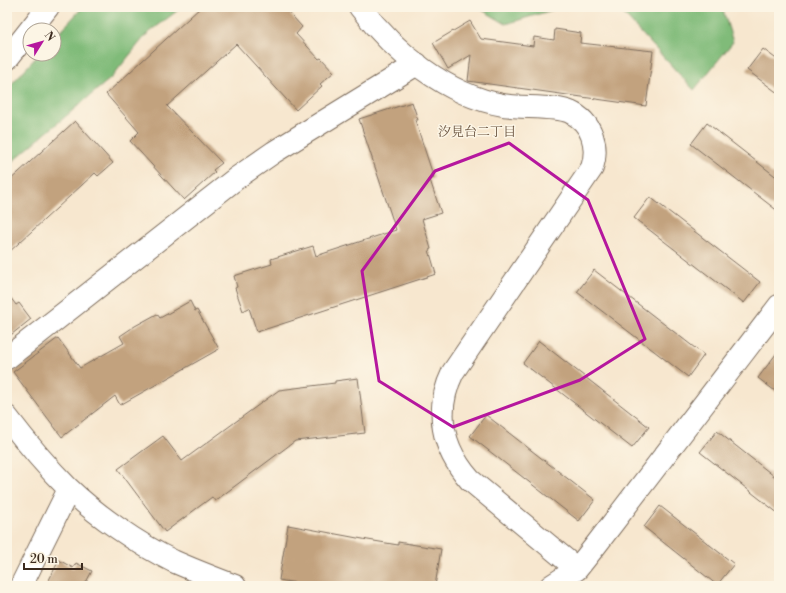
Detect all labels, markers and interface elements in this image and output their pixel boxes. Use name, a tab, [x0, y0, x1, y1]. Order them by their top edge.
north arrow	[22, 22, 62, 62]
text: N	[41, 29, 58, 45]
district label: 汐見台二丁目	[438, 124, 516, 140]
scale bar	[24, 545, 82, 571]
text: 20 m	[30, 552, 58, 567]

